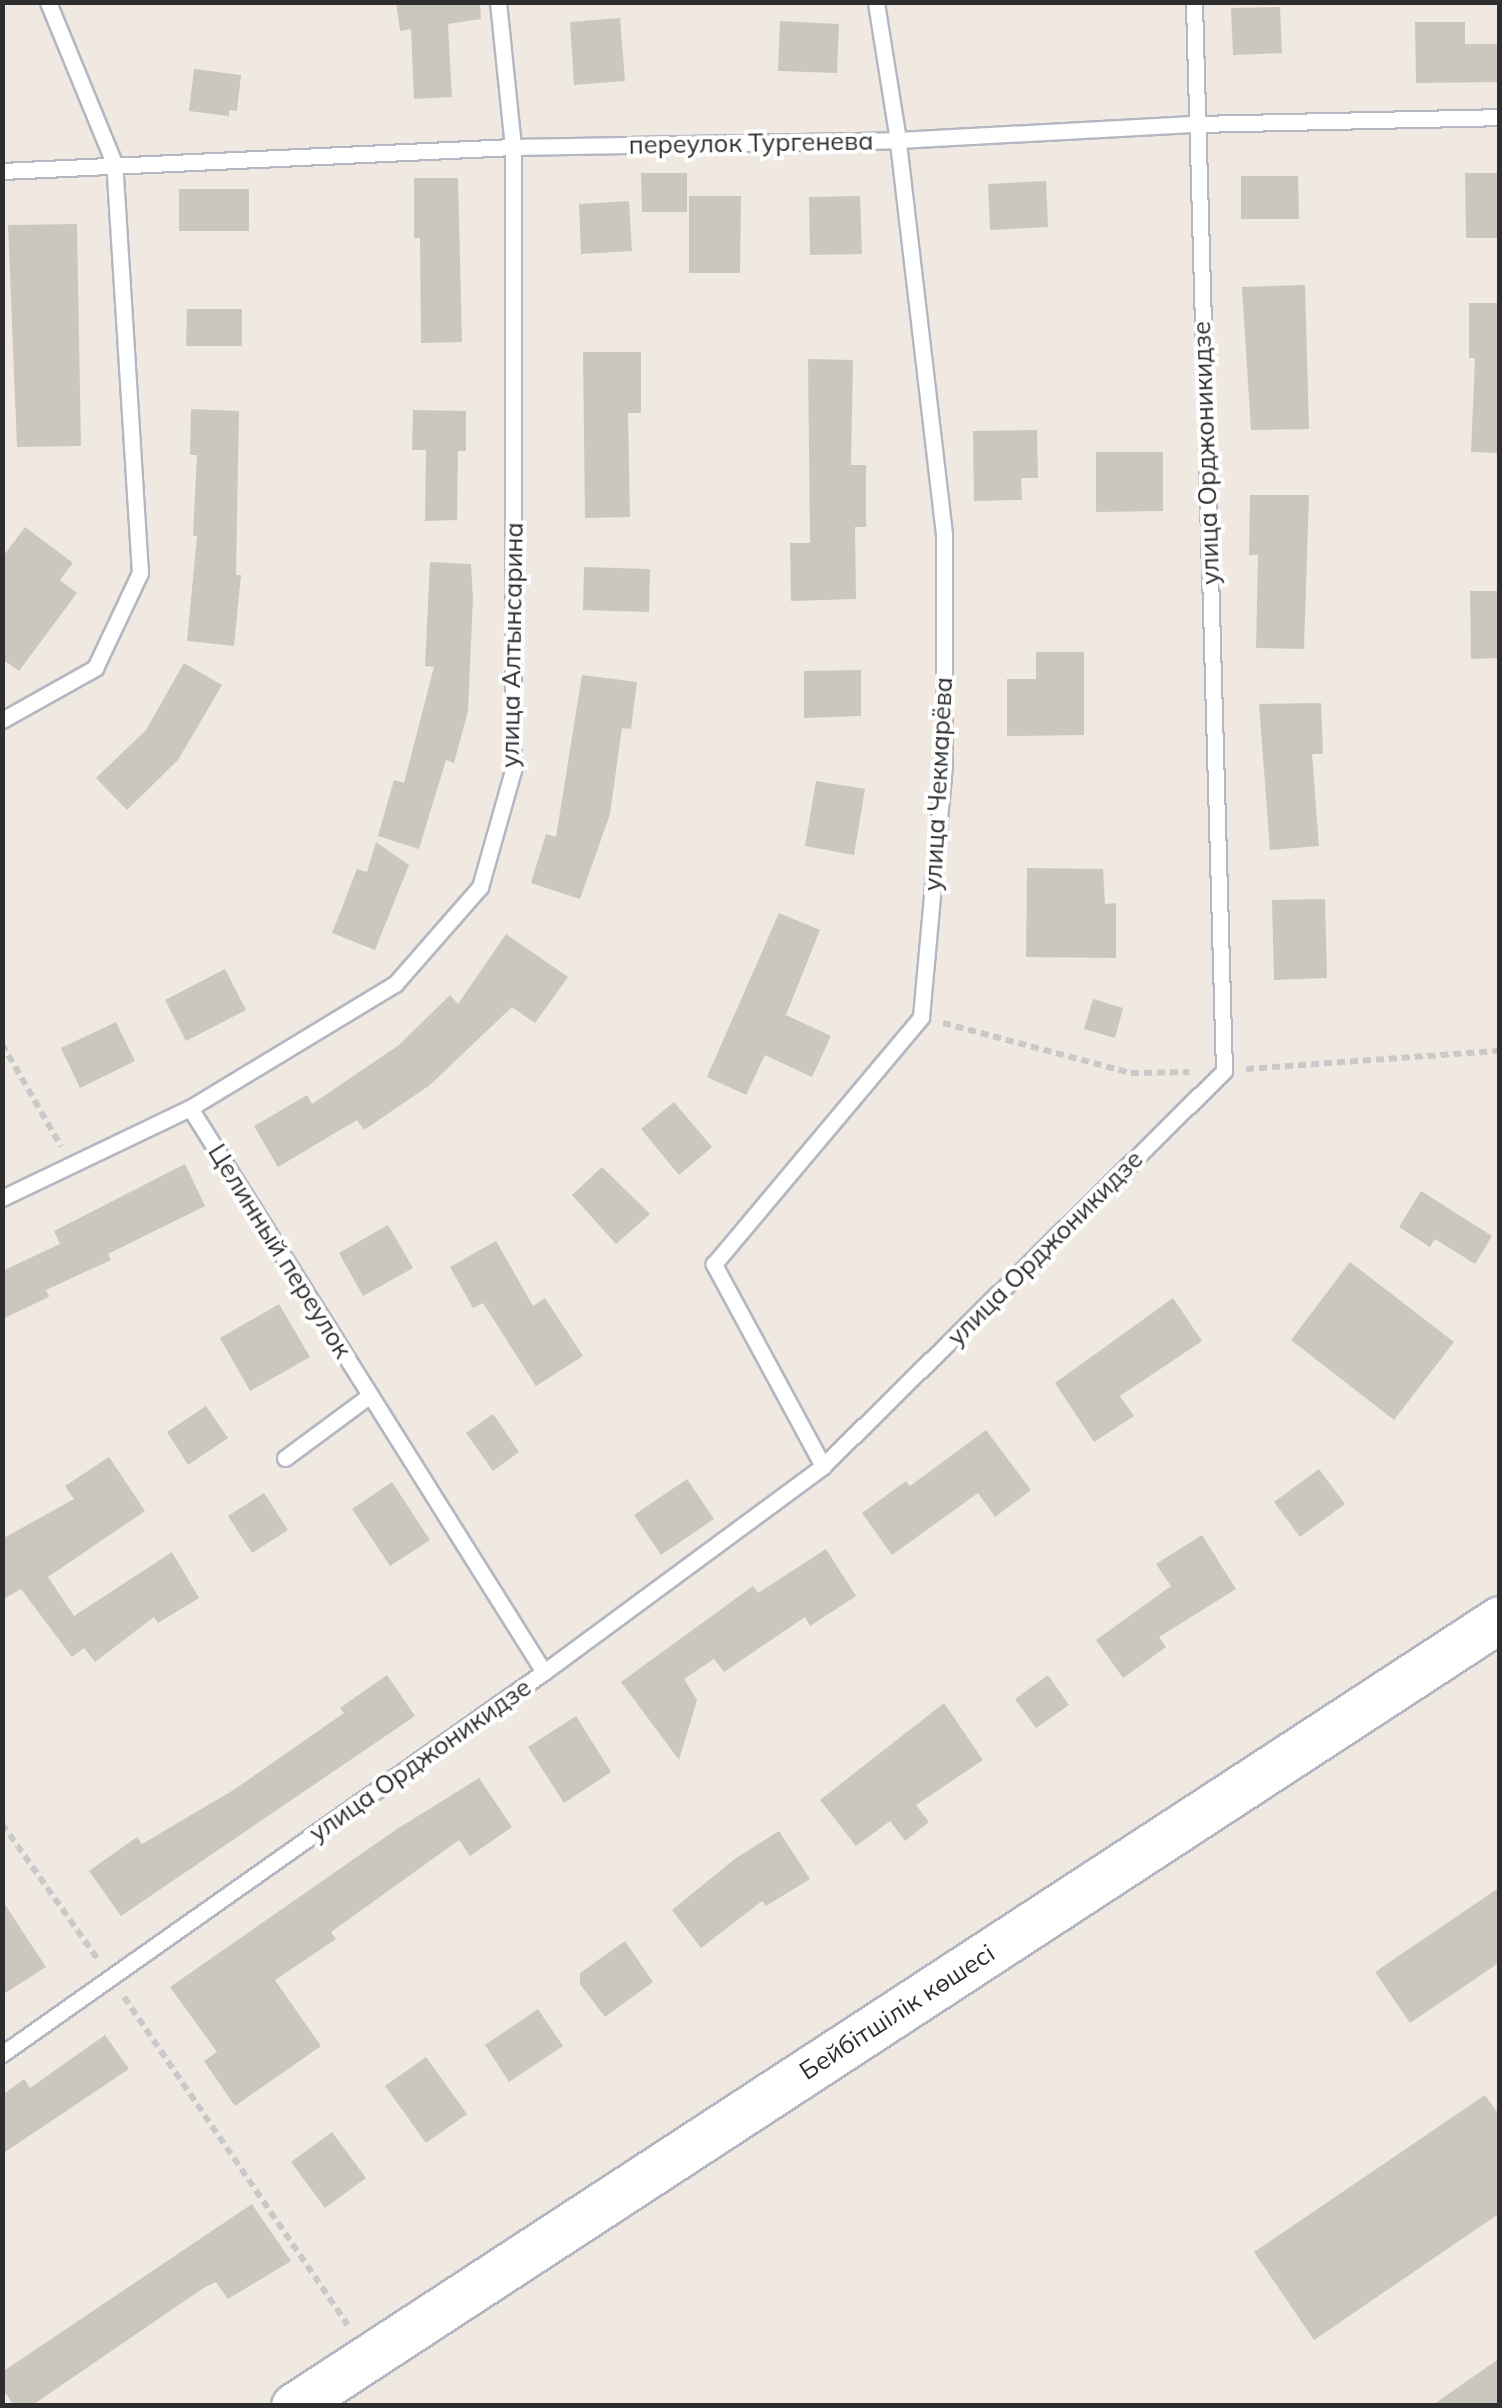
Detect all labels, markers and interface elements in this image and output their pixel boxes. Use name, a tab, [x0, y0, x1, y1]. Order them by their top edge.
street label: переулок Тургенева	[628, 126, 874, 160]
street label: улица Орджоникидзе	[1186, 321, 1226, 585]
street label: улица Алтынсарина	[495, 522, 529, 768]
street label: улица Чекмарёва	[917, 676, 959, 892]
street label: Целинный переулок	[202, 1139, 358, 1363]
street label: улица Орджоникидзе	[941, 1144, 1149, 1352]
street label: улица Орджоникидзе	[303, 1672, 537, 1848]
street label: Бейбітшілік көшесі	[794, 1938, 1000, 2086]

